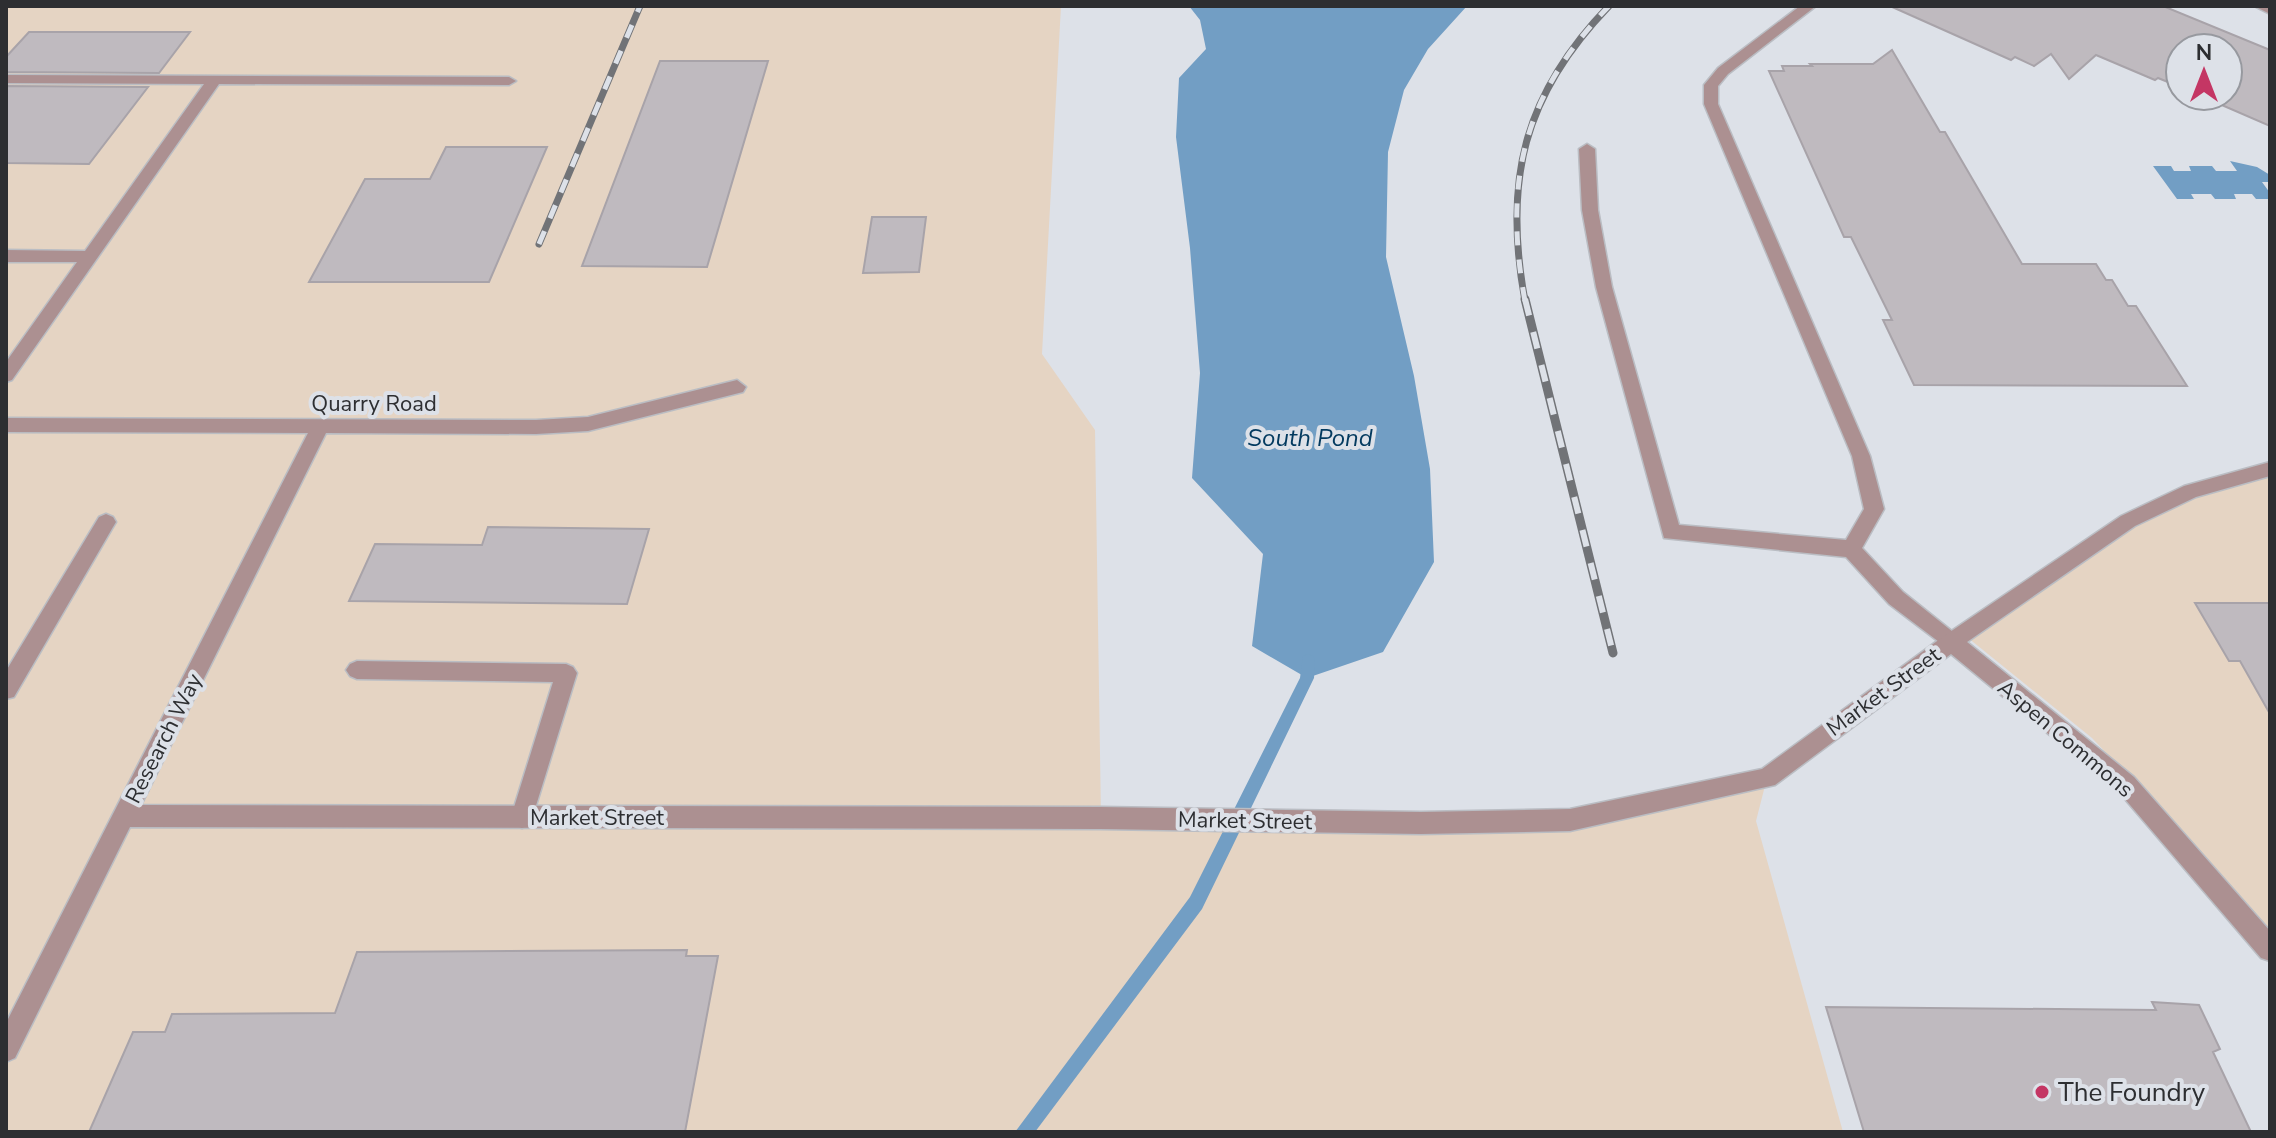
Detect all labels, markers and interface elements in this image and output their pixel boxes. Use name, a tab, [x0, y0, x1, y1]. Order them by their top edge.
north arrow	[2164, 32, 2244, 112]
text: N	[2196, 38, 2212, 68]
street label: Quarry Road	[311, 389, 437, 419]
water label: South Pond	[1247, 422, 1373, 454]
street label: Market Street	[1821, 640, 1947, 743]
street label: Research Way	[118, 668, 210, 809]
street label: Aspen Commons	[1991, 673, 2140, 804]
street label: Market Street	[530, 803, 664, 833]
street label: Market Street	[1178, 805, 1313, 837]
place label: The Foundry	[2058, 1075, 2206, 1110]
marker: The Foundry	[2033, 1083, 2051, 1101]

